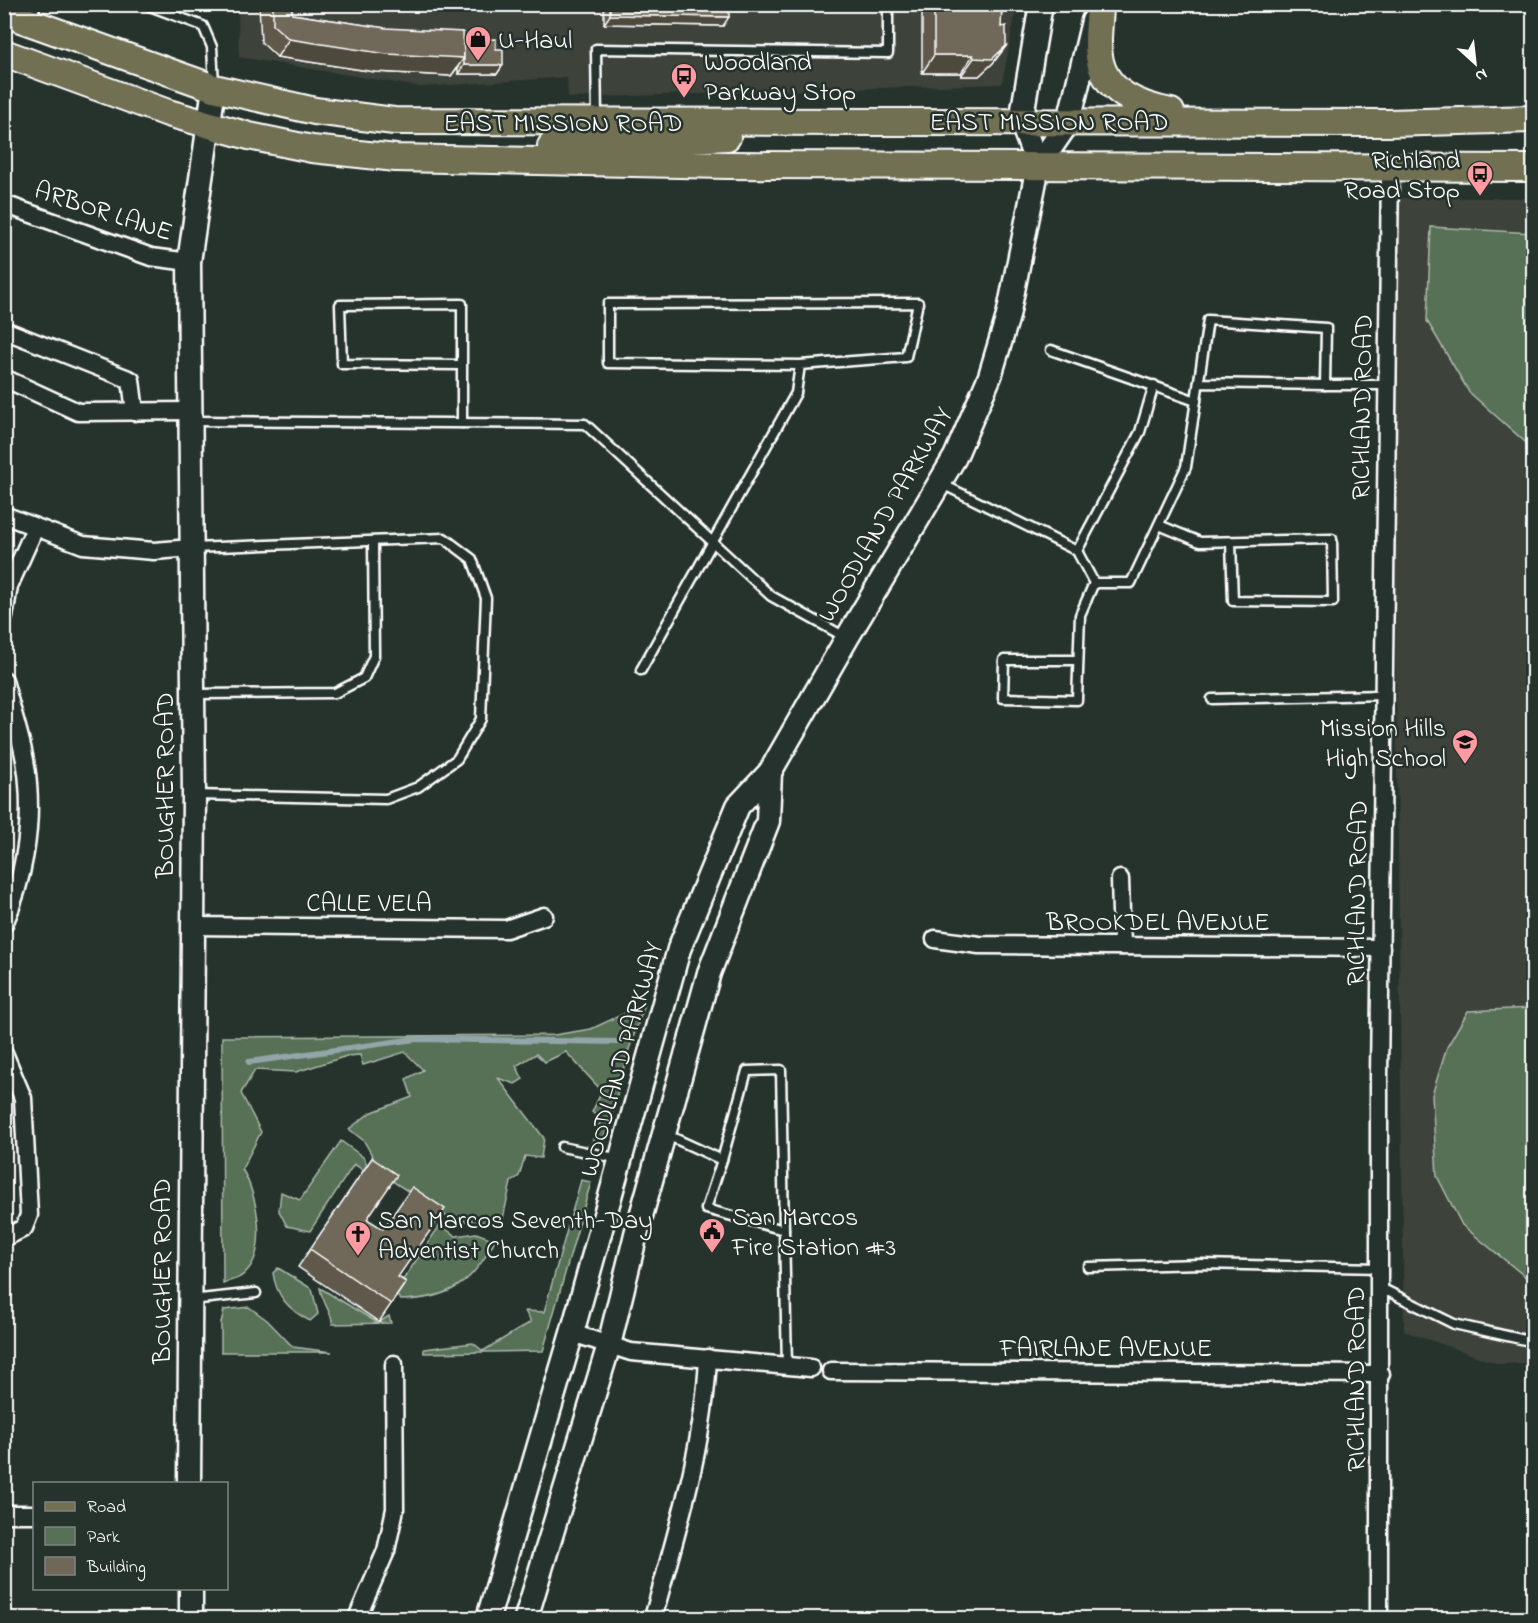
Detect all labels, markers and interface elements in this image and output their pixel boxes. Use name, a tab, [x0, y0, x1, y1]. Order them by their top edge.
place label: U-Haul	[498, 23, 573, 61]
shop icon: U-Haul	[463, 24, 493, 62]
north arrow	[1445, 33, 1505, 93]
place label: Woodland Parkway Stop	[704, 45, 856, 113]
bus stop icon: Woodland Parkway Stop	[669, 61, 699, 99]
text: N	[1470, 61, 1491, 88]
street label: EAST MISSION ROAD	[929, 105, 1169, 143]
street label: EAST MISSION ROAD	[443, 106, 683, 144]
place label: Richland Road Stop	[1344, 143, 1460, 211]
bus stop icon: Richland Road Stop	[1465, 159, 1495, 197]
street label: ARBOR LANE	[29, 173, 177, 253]
street label: RICHLAND ROAD	[1343, 314, 1385, 500]
street label: WOODLAND PARKWAY	[809, 401, 964, 630]
street label: BOUGHER ROAD	[148, 692, 186, 879]
place label: Mission Hills High School	[1320, 711, 1446, 779]
school or university icon: Mission Hills High School	[1450, 727, 1480, 765]
street label: RICHLAND ROAD	[1338, 800, 1380, 986]
street label: CALLE VELA	[306, 886, 432, 924]
street label: BROOKDEL AVENUE	[1045, 905, 1270, 943]
street label: WOODLAND PARKWAY	[571, 938, 675, 1182]
street label: BOUGHER ROAD	[145, 1178, 183, 1365]
place label: San Marcos Fire Station #3	[731, 1200, 896, 1268]
place label: San Marcos Seventh-Day Adventist Church	[378, 1203, 653, 1271]
public building icon: San Marcos Fire Station #3	[697, 1216, 727, 1254]
church icon: San Marcos Seventh-Day Adventist Church	[343, 1219, 373, 1257]
street label: RICHLAND ROAD	[1339, 1286, 1377, 1472]
street label: FAIRLANE AVENUE	[999, 1331, 1212, 1369]
legend	[33, 1482, 228, 1590]
text: Road	[87, 1495, 126, 1521]
text: Park	[87, 1525, 120, 1551]
text: Building	[86, 1555, 146, 1582]

